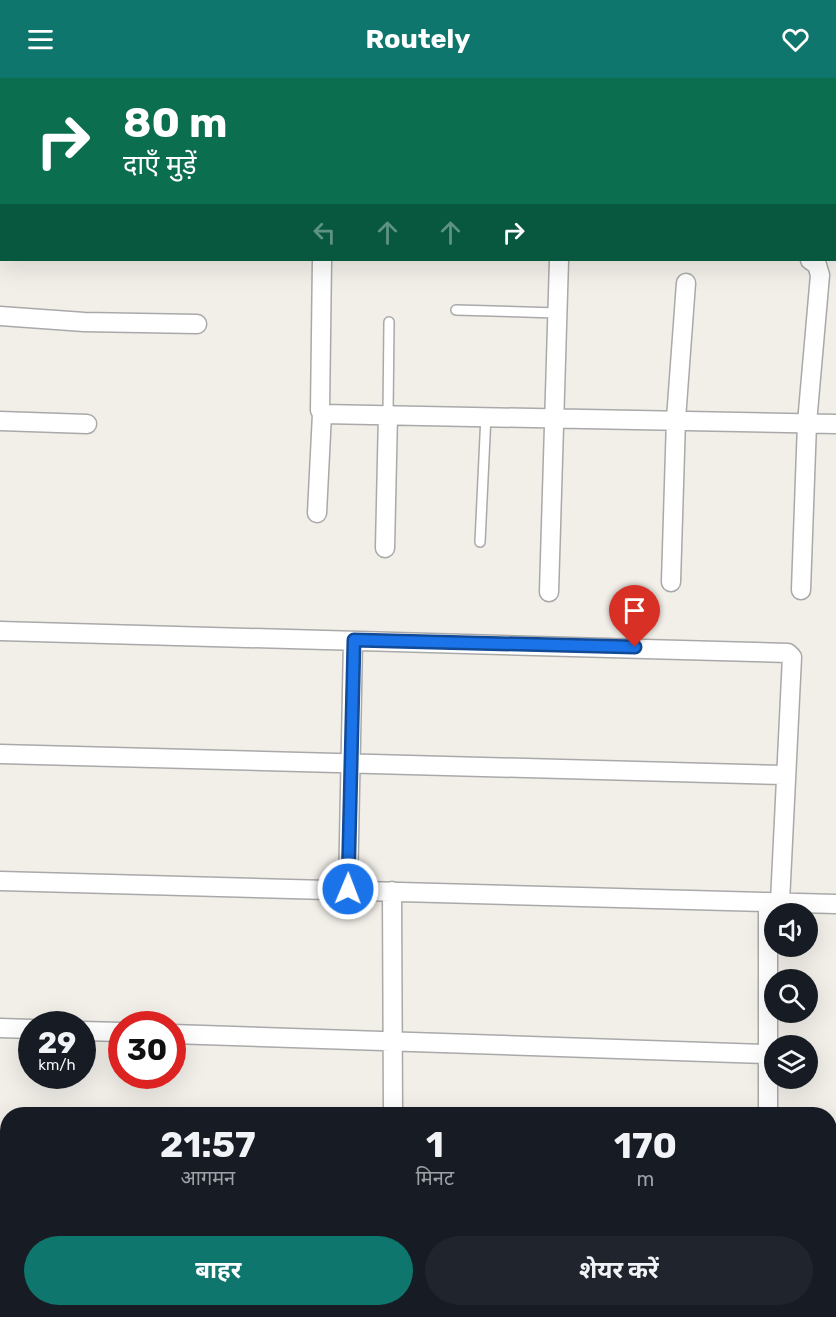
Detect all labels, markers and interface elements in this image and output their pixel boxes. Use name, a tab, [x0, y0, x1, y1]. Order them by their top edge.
icon: menu	[24, 23, 57, 56]
text: Routely	[366, 23, 470, 55]
icon: heart	[779, 23, 812, 56]
text: 80 m	[123, 98, 227, 148]
icon: right	[24, 102, 102, 180]
text: दाएँ मुड़ें	[123, 149, 196, 181]
icon: left	[308, 216, 341, 249]
icon: ahead	[371, 216, 404, 249]
icon: ahead	[434, 216, 467, 249]
icon: right	[497, 216, 530, 249]
pin	[609, 585, 660, 647]
icon: arrive	[618, 594, 651, 627]
position arrow	[316, 857, 380, 921]
map controls	[764, 903, 818, 1089]
button: sound	[764, 903, 818, 957]
button: search	[764, 969, 818, 1023]
speed limit sign: 30	[108, 1011, 186, 1089]
text: 29	[38, 1025, 76, 1061]
button: layers	[764, 1035, 818, 1089]
text: km/h	[38, 1056, 76, 1074]
text: 21:57	[160, 1123, 256, 1166]
text: 1	[426, 1123, 444, 1166]
text: 170	[614, 1124, 677, 1167]
text: आगमन	[180, 1166, 235, 1190]
text: मिनट	[416, 1166, 454, 1190]
text: m	[637, 1167, 654, 1191]
button: बाहर	[24, 1236, 413, 1305]
button: शेयर करें	[425, 1236, 813, 1305]

